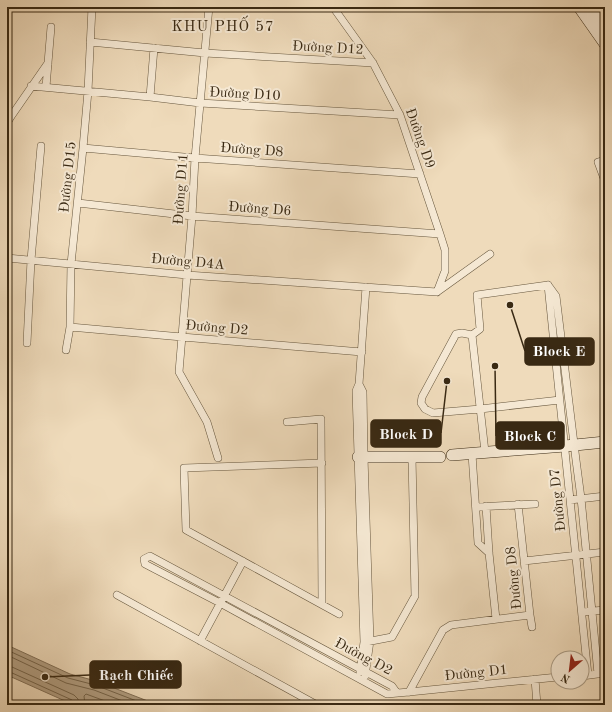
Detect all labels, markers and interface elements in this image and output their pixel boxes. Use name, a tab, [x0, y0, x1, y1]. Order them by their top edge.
district label: KHU PHỐ 57	[171, 15, 275, 35]
street label: Đường D12	[292, 39, 364, 57]
street label: Đường D10	[209, 85, 281, 103]
street label: Đường D9	[403, 106, 437, 170]
street label: Đường D15	[57, 141, 79, 213]
street label: Đường D8	[220, 141, 284, 159]
street label: Đường D11	[172, 153, 190, 225]
street label: Đường D6	[228, 200, 292, 218]
street label: Đường D4A	[150, 252, 226, 272]
street label: Đường D2	[185, 318, 249, 338]
callout: Block E	[525, 338, 594, 365]
text: Block E	[533, 345, 585, 360]
callout: Block D	[371, 420, 441, 447]
callout: Block C	[496, 422, 564, 449]
text: Block D	[379, 428, 433, 443]
text: Block C	[504, 430, 556, 445]
street label: Đường D7	[548, 468, 568, 532]
street label: Đường D8	[504, 546, 524, 610]
street label: Đường D2	[332, 636, 395, 678]
north arrow	[550, 650, 590, 690]
callout: Rạch Chiếc	[90, 661, 181, 688]
street label: Đường D1	[444, 663, 508, 683]
text: Rạch Chiếc	[98, 668, 174, 684]
text: N	[559, 670, 572, 684]

